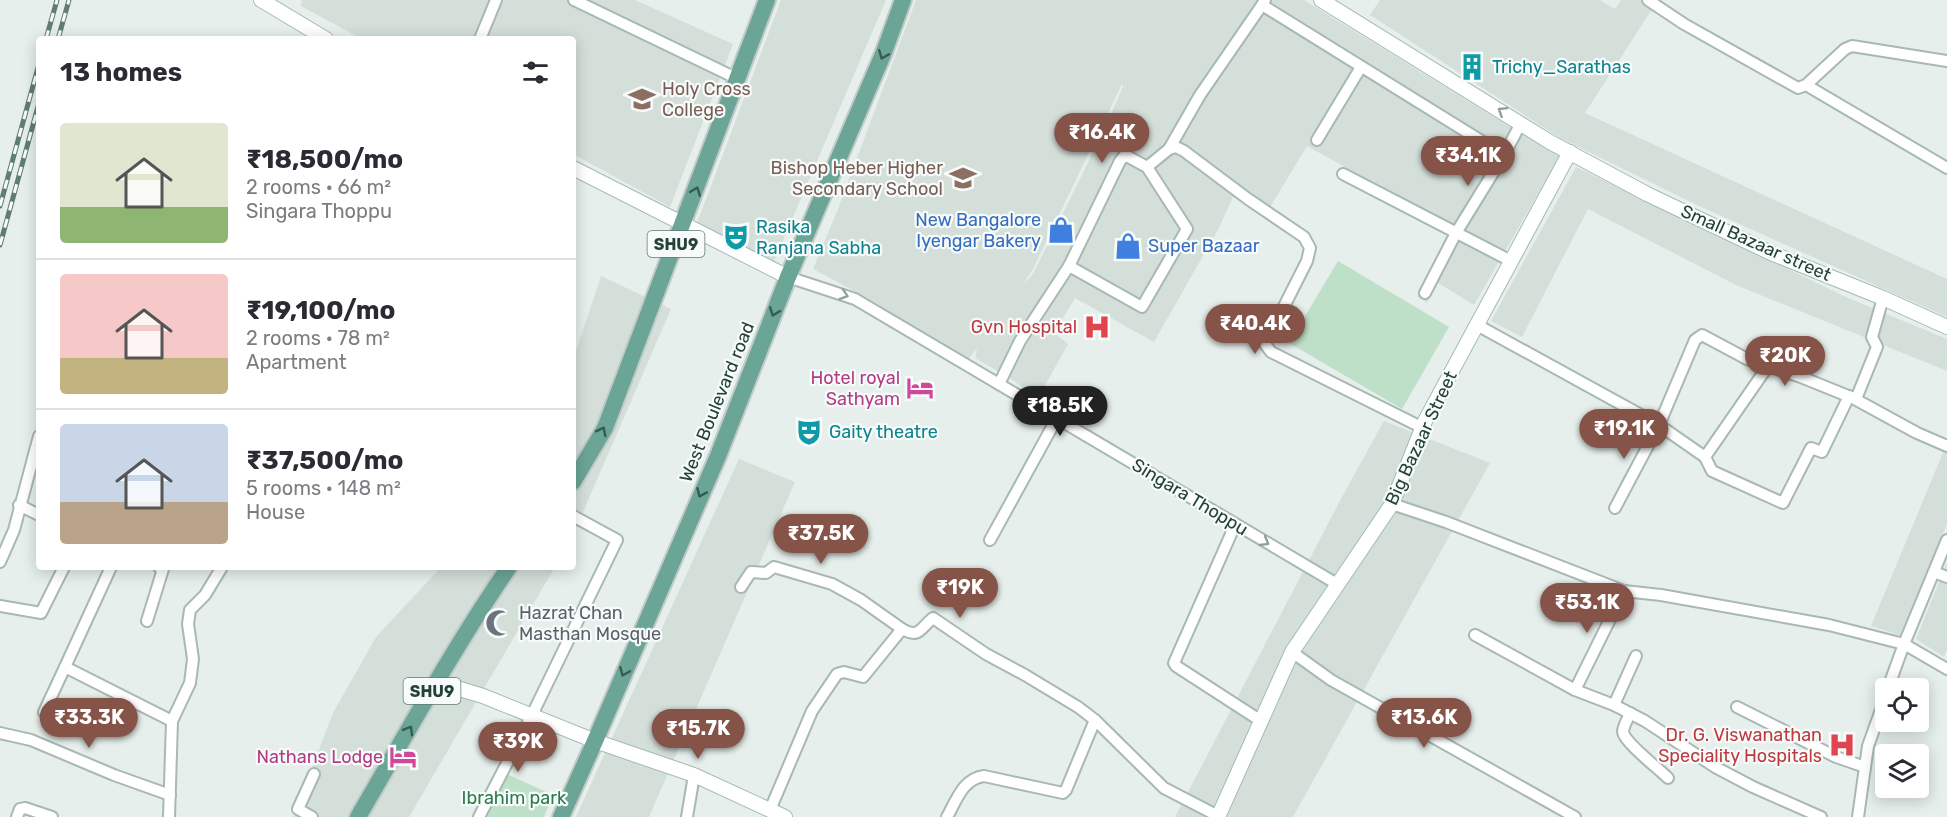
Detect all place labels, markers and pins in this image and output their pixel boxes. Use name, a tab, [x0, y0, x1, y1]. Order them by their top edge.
building icon: Trichy_Sarathas	[1457, 52, 1487, 82]
place label: Trichy_Sarathas	[1492, 56, 1631, 78]
place label: Holy Cross College	[662, 78, 751, 121]
school or university icon: Holy Cross College	[627, 84, 657, 114]
pin: ₹16.4K	[1053, 113, 1151, 164]
pin: ₹34.1K	[1419, 136, 1517, 187]
place label: Bishop Heber Higher Secondary School	[771, 157, 943, 200]
school or university icon: Bishop Heber Higher Secondary School	[948, 163, 978, 193]
place label: New Bangalore Iyengar Bakery	[915, 209, 1041, 252]
shop icon: New Bangalore Iyengar Bakery	[1046, 215, 1076, 245]
place label: Rasika Ranjana Sabha	[756, 216, 881, 259]
theatre icon: Rasika Ranjana Sabha	[721, 222, 751, 252]
shop icon: Super Bazaar	[1113, 231, 1143, 261]
place label: Super Bazaar	[1148, 235, 1260, 257]
pin: ₹40.4K	[1206, 304, 1304, 355]
hospital icon: Gvn Hospital	[1082, 312, 1112, 342]
place label: Gvn Hospital	[971, 316, 1077, 338]
pin: ₹20K	[1749, 336, 1821, 387]
place label: Hotel royal Sathyam	[810, 367, 900, 410]
hotel icon: Hotel royal Sathyam	[905, 373, 935, 403]
pin: ₹18.5K	[1011, 386, 1109, 437]
pin: ₹19.1K	[1575, 409, 1673, 460]
theatre icon: Gaity theatre	[794, 417, 824, 447]
place label: Gaity theatre	[829, 421, 938, 443]
pin: ₹37.5K	[772, 514, 870, 565]
pin: ₹19K	[924, 568, 996, 619]
pin: ₹53.1K	[1538, 583, 1636, 634]
place label: Hazrat Chan Masthan Mosque	[519, 602, 661, 645]
mosque icon: Hazrat Chan Masthan Mosque	[484, 608, 514, 638]
pin: ₹33.3K	[40, 698, 138, 749]
pin: ₹13.6K	[1375, 698, 1473, 749]
pin: ₹15.7K	[649, 709, 747, 760]
pin: ₹39K	[482, 722, 554, 773]
place label: Dr. G. Viswanathan Speciality Hospitals	[1658, 724, 1822, 767]
hospital icon: Dr. G. Viswanathan Speciality Hospitals	[1827, 730, 1857, 760]
hotel icon: Nathans Lodge	[388, 742, 418, 772]
place label: Nathans Lodge	[256, 746, 383, 768]

